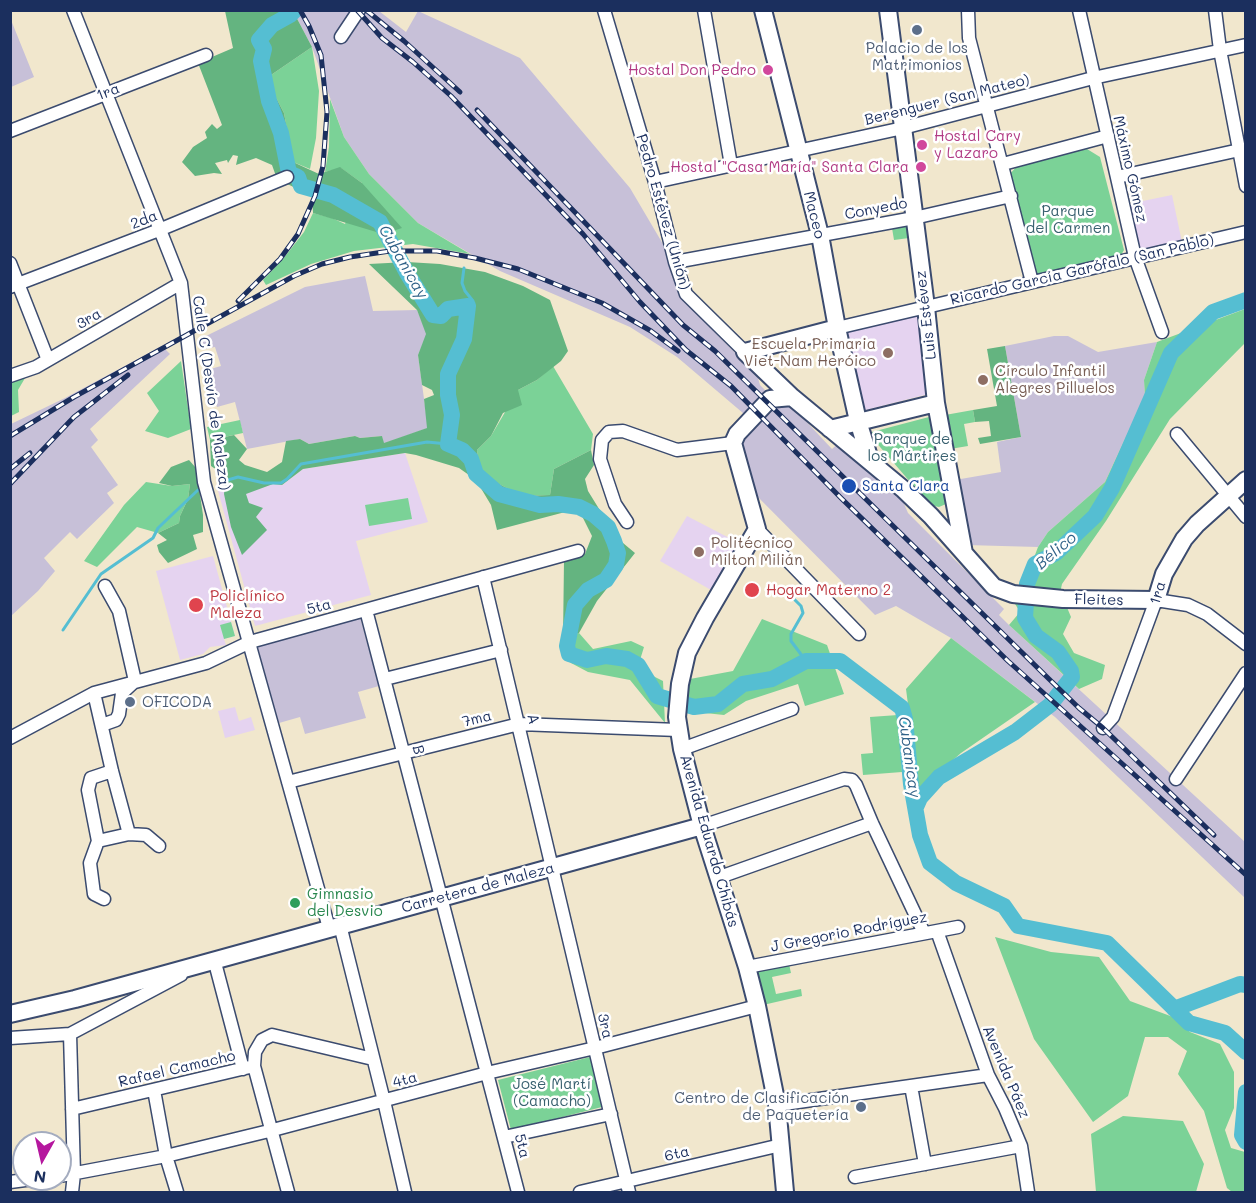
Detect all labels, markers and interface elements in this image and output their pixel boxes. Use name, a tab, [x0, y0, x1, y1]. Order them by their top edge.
marker: Palacio de los Matrimonios	[910, 23, 924, 37]
place label: Palacio de los Matrimonios	[866, 39, 968, 74]
place label: Hostal Don Pedro	[628, 61, 756, 79]
marker: Hostal Don Pedro	[761, 63, 775, 77]
street label: Berenguer (San Mateo)	[863, 71, 1031, 129]
street label: 1ra	[94, 79, 122, 105]
street label: Máximo Gómez	[1109, 114, 1151, 224]
place label: Hostal Cary y Lazaro	[934, 127, 1021, 162]
street label: Pedro Estévez (Unión)	[632, 132, 694, 292]
marker: Hostal Cary y Lazaro	[915, 138, 929, 152]
place label: Hostal "Casa María" Santa Clara	[670, 158, 909, 176]
marker: Hostal "Casa María" Santa Clara	[914, 160, 928, 174]
street label: Maceo	[799, 189, 829, 241]
street label: Conyedo	[843, 194, 909, 224]
park label: Parque del Carmen	[1026, 202, 1110, 237]
street label: 2da	[128, 207, 160, 233]
water label: Cubanicay	[374, 222, 432, 302]
street label: Ricardo García Garófalo (San Pablo)	[948, 231, 1216, 309]
street label: Luis Estévez	[912, 269, 940, 361]
street label: Calle C (Desvío de Maleza)	[188, 295, 234, 491]
street label: 3ra	[73, 305, 105, 333]
place label: Escuela Primaria Viet-Nam Heróico	[744, 335, 876, 370]
marker: Escuela Primaria Viet-Nam Heróico	[881, 346, 895, 360]
place label: Círculo Infantil Alegres Pilluelos	[995, 362, 1115, 397]
marker: Círculo Infantil Alegres Pilluelos	[976, 373, 990, 387]
park label: Parque de los Mártires	[868, 430, 956, 465]
marker: Santa Clara	[840, 477, 858, 495]
place label: Santa Clara	[862, 477, 950, 495]
water label: Bélico	[1032, 528, 1080, 574]
place label: Politécnico Milton Milián	[711, 534, 802, 569]
marker: Politécnico Milton Milián	[692, 545, 706, 559]
street label: 1ra	[1146, 579, 1170, 607]
marker: Hogar Materno 2	[743, 581, 761, 599]
place label: Hogar Materno 2	[766, 581, 891, 599]
place label: Policlínico Maleza	[210, 587, 284, 622]
street label: Fleites	[1074, 591, 1124, 609]
street label: 5ta	[305, 595, 333, 619]
marker: Policlínico Maleza	[187, 596, 205, 614]
place label: OFICODA	[142, 693, 212, 711]
marker: OFICODA	[123, 695, 137, 709]
street label: 7ma	[460, 707, 494, 731]
street label: A	[523, 712, 543, 726]
water label: Cubanicay	[894, 715, 924, 799]
street label: B	[408, 743, 428, 757]
street label: Avenida Eduardo Chibás	[676, 752, 742, 930]
street label: Carretera de Maleza	[400, 859, 556, 917]
place label: Gimnasio del Desvio	[307, 885, 383, 920]
marker: Gimnasio del Desvio	[288, 896, 302, 910]
street label: J Gregorio Rodríguez	[769, 908, 929, 956]
street label: 3ra	[593, 1011, 617, 1041]
street label: Avenida Páez	[978, 1023, 1034, 1121]
street label: Rafael Camacho	[117, 1047, 237, 1091]
street label: 4ta	[391, 1068, 419, 1092]
park label: José Martí (Camacho)	[513, 1075, 591, 1110]
place label: Centro de Clasificación de Paquetería	[674, 1089, 849, 1124]
marker: Centro de Clasificación de Paquetería	[854, 1100, 868, 1114]
north arrow	[12, 1131, 72, 1191]
street label: 5ta	[510, 1132, 534, 1160]
street label: 6ta	[663, 1142, 691, 1166]
text: N	[32, 1166, 47, 1189]

